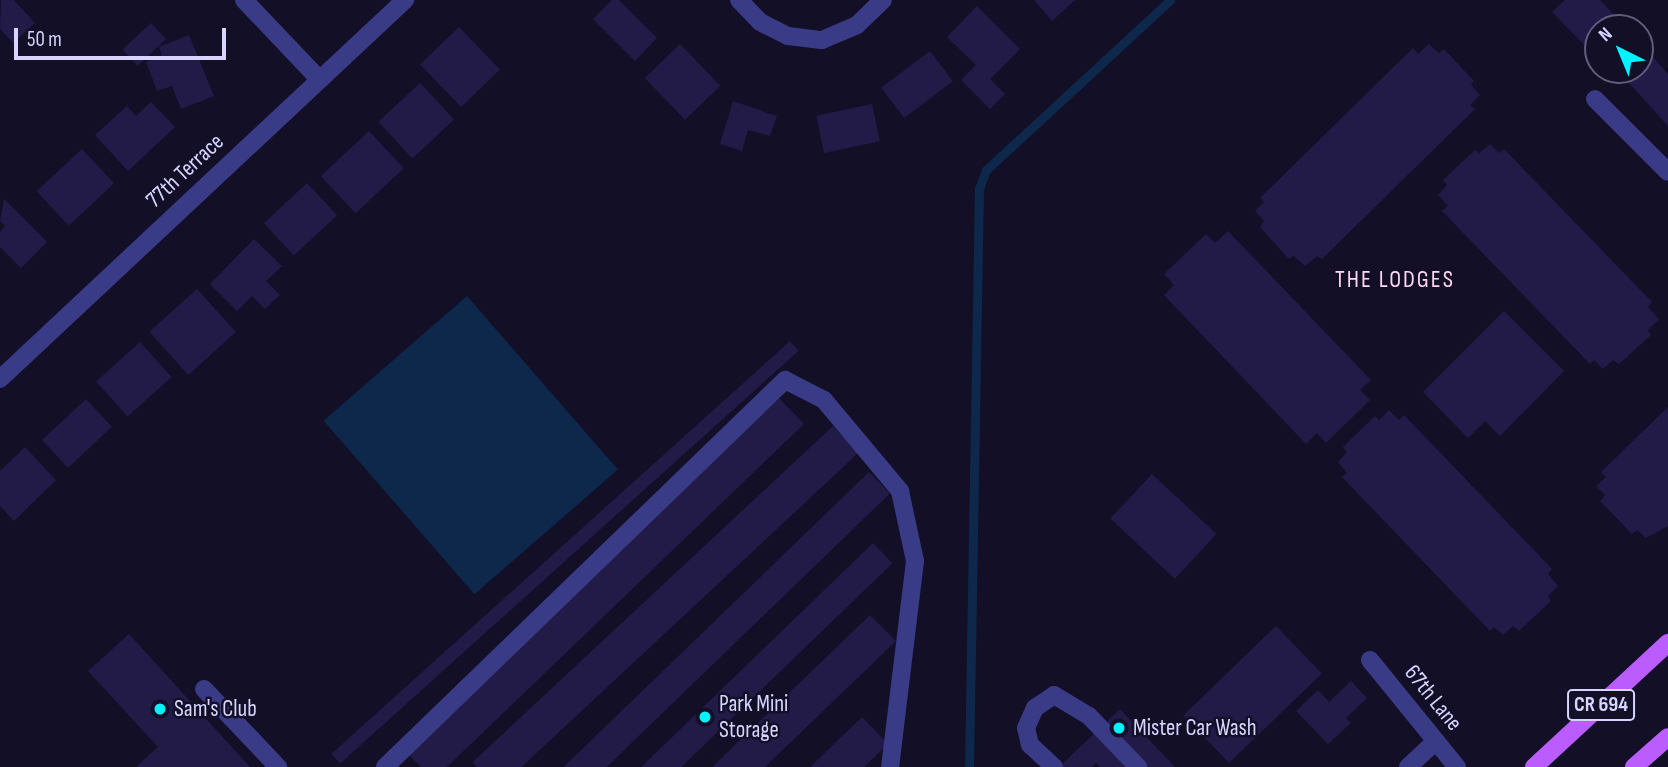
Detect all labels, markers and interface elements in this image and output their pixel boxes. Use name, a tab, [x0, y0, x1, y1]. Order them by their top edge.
scale bar	[18, 14, 229, 58]
north arrow	[1584, 14, 1654, 84]
text: N	[1594, 23, 1617, 47]
text: 50 m	[27, 27, 62, 52]
street label: 77th Terrace	[140, 128, 230, 214]
district label: THE LODGES	[1336, 266, 1454, 294]
street label: 67th Lane	[1398, 660, 1468, 736]
road number: CR 694	[1566, 688, 1636, 722]
place label: Park Mini Storage	[719, 690, 788, 744]
place label: Sam's Club	[174, 695, 257, 723]
marker: Sam's Club	[152, 701, 168, 717]
marker: Park Mini Storage	[697, 709, 713, 725]
place label: Mister Car Wash	[1133, 714, 1257, 742]
marker: Mister Car Wash	[1111, 720, 1127, 736]

